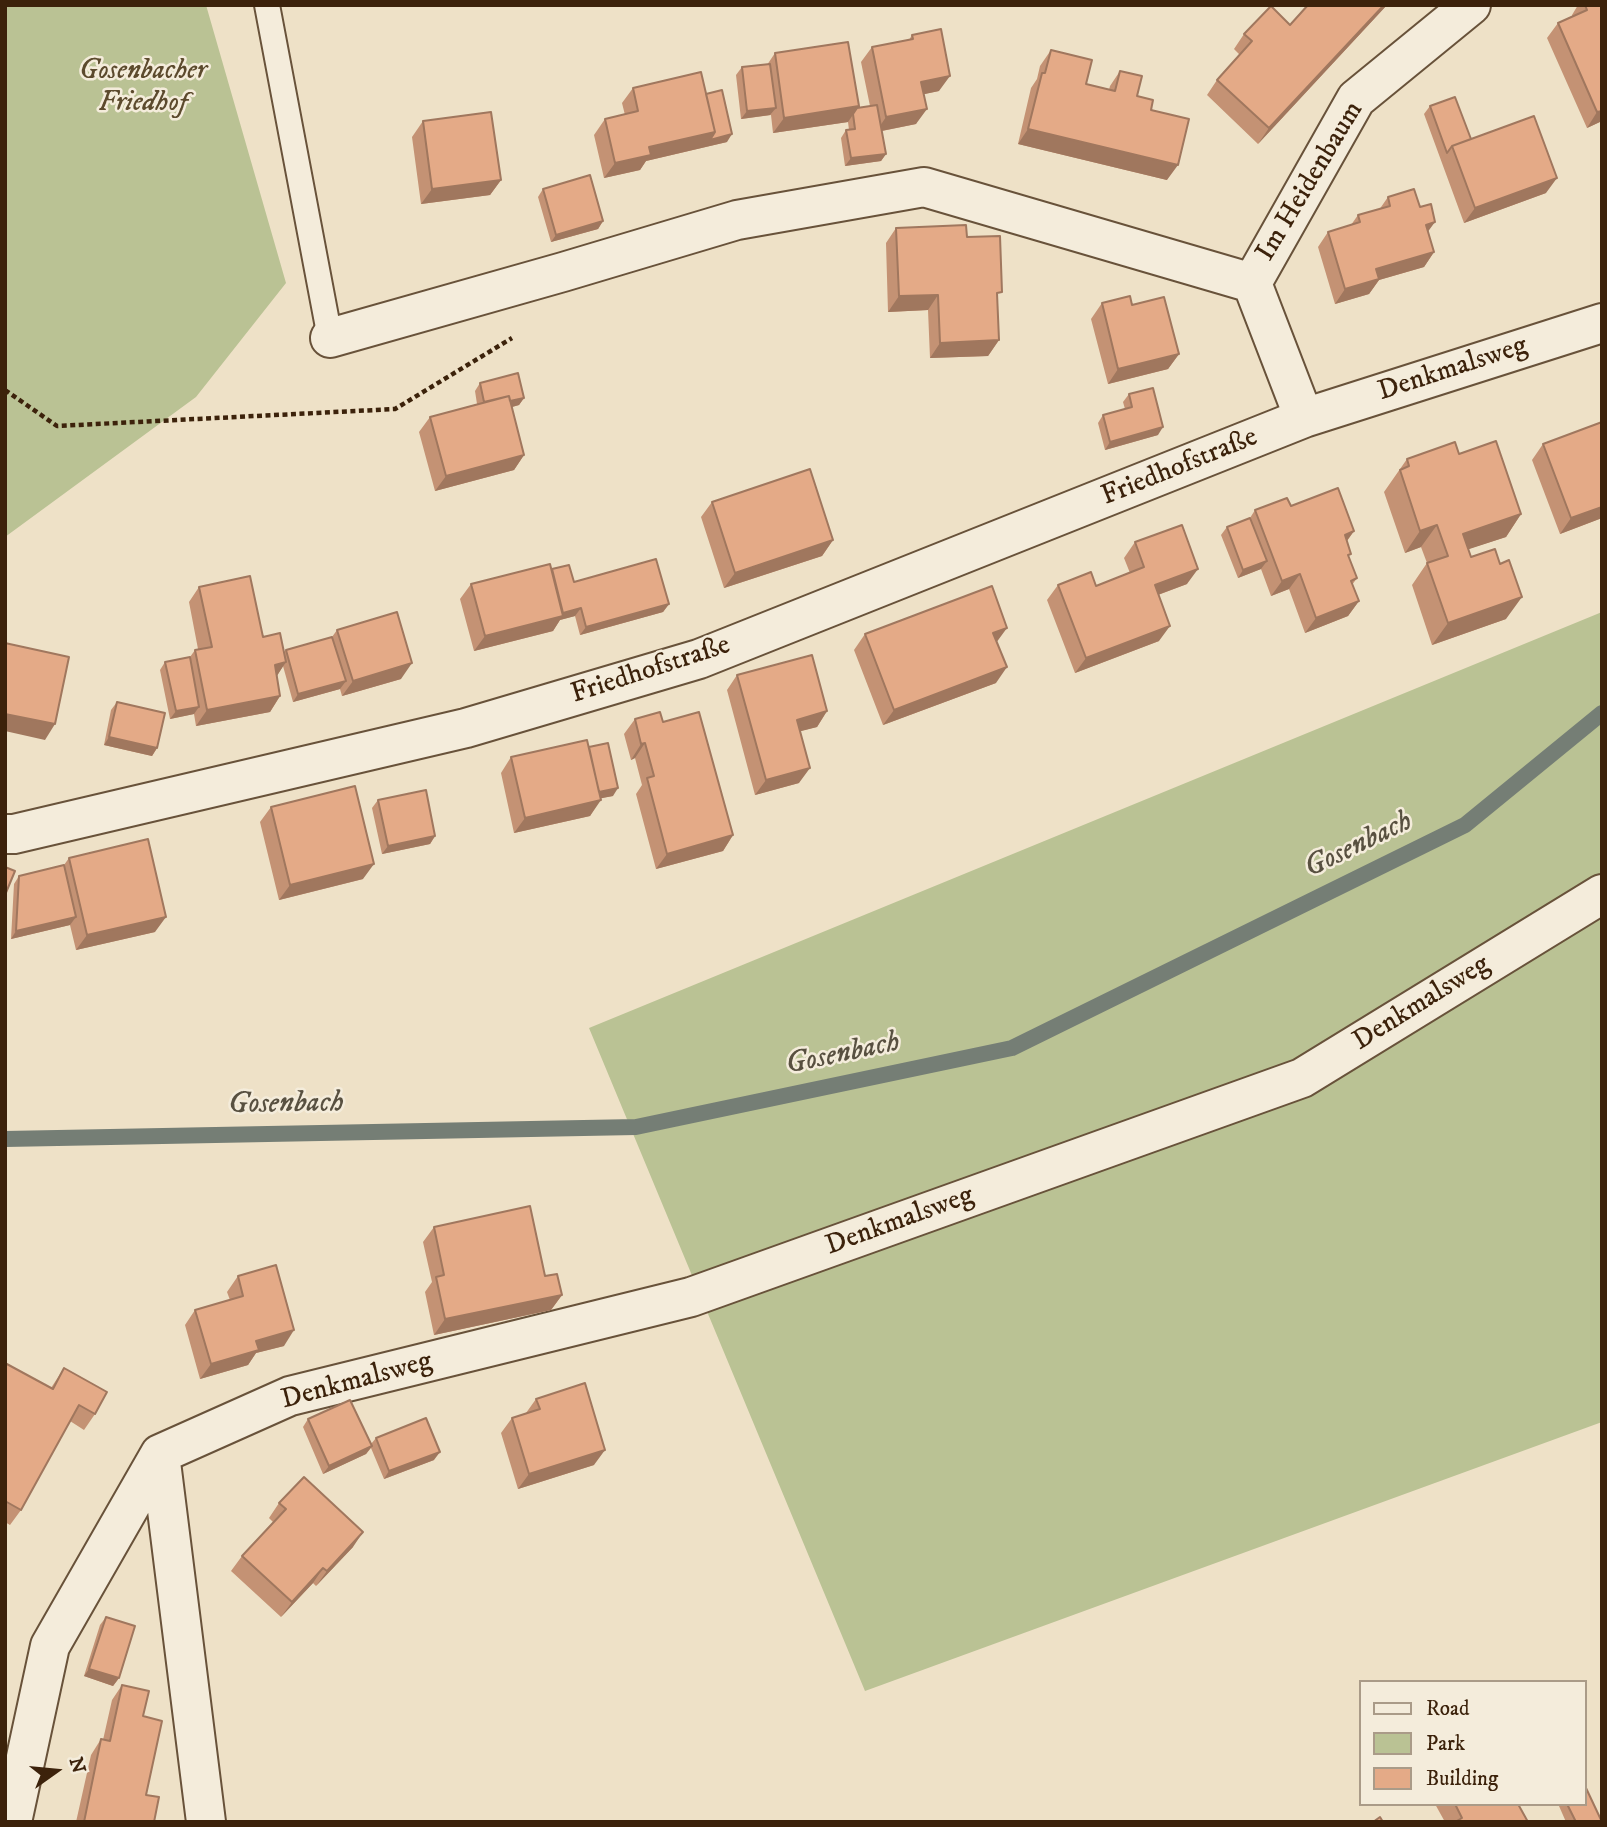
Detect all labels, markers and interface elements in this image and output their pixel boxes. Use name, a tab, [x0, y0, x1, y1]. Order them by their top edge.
park label: Gosenbacher Friedhof	[79, 55, 207, 121]
street label: Im Heidenbaum	[1250, 96, 1372, 268]
street label: Denkmalsweg	[1374, 330, 1532, 410]
street label: Friedhofstraße	[1097, 421, 1263, 515]
street label: Friedhofstraße	[567, 629, 735, 713]
water label: Gosenbach	[1299, 804, 1419, 888]
street label: Denkmalsweg	[1347, 949, 1497, 1059]
water label: Gosenbach	[783, 1025, 903, 1085]
water label: Gosenbach	[228, 1086, 344, 1124]
street label: Denkmalsweg	[822, 1180, 978, 1264]
street label: Denkmalsweg	[278, 1346, 436, 1418]
legend	[1358, 1680, 1586, 1806]
text: Road	[1426, 1696, 1470, 1722]
text: Park	[1426, 1731, 1465, 1757]
north arrow	[21, 1736, 91, 1806]
text: N	[64, 1755, 90, 1776]
text: Building	[1426, 1766, 1498, 1792]

